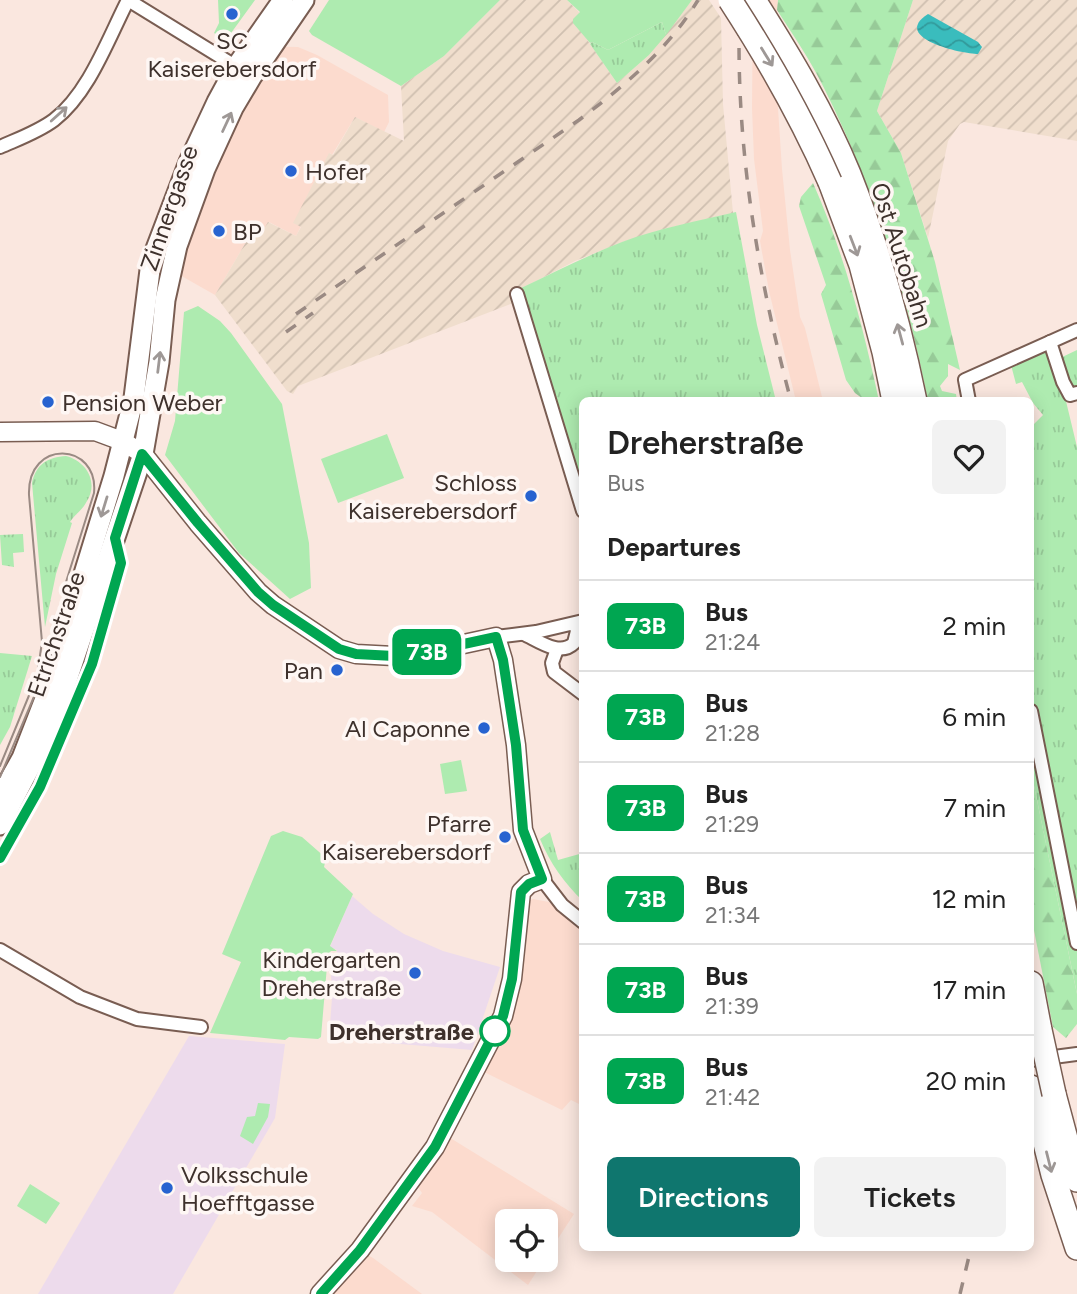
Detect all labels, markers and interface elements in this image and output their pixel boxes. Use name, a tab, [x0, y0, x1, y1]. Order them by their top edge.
marker: SC Kaiserebersdorf	[224, 6, 240, 22]
place label: SC Kaiserebersdorf	[147, 26, 317, 83]
one-way arrow	[761, 47, 775, 67]
one-way arrow	[50, 106, 68, 122]
one-way arrow	[221, 111, 234, 133]
street label: Zinnergasse	[134, 141, 204, 275]
place label: Hofer	[305, 157, 367, 186]
marker: Hofer	[283, 163, 299, 179]
street label: Ost Autobahn	[865, 179, 939, 331]
place label: BP	[233, 217, 262, 246]
marker: BP	[211, 223, 227, 239]
one-way arrow	[848, 234, 861, 256]
one-way arrow	[893, 323, 906, 346]
one-way arrow	[152, 352, 165, 374]
place label: Pension Weber	[62, 388, 223, 417]
marker: Pension Weber	[40, 394, 56, 410]
button: heart	[932, 420, 1006, 494]
text: Dreherstraße	[607, 423, 804, 462]
place label: Schloss Kaiserebersdorf	[348, 468, 517, 525]
text: Bus	[607, 469, 645, 497]
marker: Schloss Kaiserebersdorf	[523, 488, 539, 504]
one-way arrow	[97, 496, 110, 518]
text: Departures	[607, 531, 741, 563]
street label: Etrichstraße	[21, 568, 91, 700]
text: Bus	[705, 596, 748, 628]
text: 2 min	[942, 610, 1006, 642]
text: 73B	[625, 611, 666, 640]
text: 21:24	[705, 628, 760, 656]
line badge: 73B	[387, 629, 467, 675]
text: 73B	[406, 637, 448, 666]
place label: Pan	[284, 656, 323, 685]
marker: Pan	[329, 662, 345, 678]
text: Bus	[705, 687, 748, 719]
text: 6 min	[942, 701, 1006, 733]
text: 73B	[625, 702, 666, 731]
place label: Al Caponne	[345, 714, 470, 743]
text: 21:28	[705, 719, 760, 747]
marker: Al Caponne	[476, 720, 492, 736]
text: Bus	[705, 778, 748, 810]
text: 7 min	[943, 792, 1006, 824]
text: 73B	[625, 793, 666, 822]
place label: Pfarre Kaiserebersdorf	[322, 809, 491, 866]
text: 21:29	[705, 810, 759, 838]
marker: Pfarre Kaiserebersdorf	[497, 829, 513, 845]
text: Bus	[705, 869, 748, 901]
text: 12 min	[932, 883, 1006, 915]
text: 73B	[625, 884, 666, 913]
text: 21:34	[705, 901, 760, 929]
place label: Kindergarten Dreherstraße	[261, 945, 401, 1002]
text: Bus	[705, 960, 748, 992]
marker: Kindergarten Dreherstraße	[407, 965, 423, 981]
text: 17 min	[932, 974, 1006, 1006]
text: 73B	[625, 975, 666, 1004]
text: 21:39	[705, 992, 759, 1020]
marker: Dreherstraße	[480, 1016, 510, 1046]
place label: Dreherstraße	[329, 1017, 474, 1046]
text: Bus	[705, 1051, 748, 1083]
text: 20 min	[926, 1065, 1006, 1097]
text: 73B	[625, 1066, 666, 1095]
text: 21:42	[705, 1083, 760, 1111]
one-way arrow	[1044, 1151, 1057, 1173]
button: Directions	[607, 1157, 800, 1237]
button: Tickets	[814, 1157, 1006, 1237]
place label: Volksschule Hoefftgasse	[181, 1160, 315, 1217]
marker: Volksschule Hoefftgasse	[159, 1180, 175, 1196]
map controls	[495, 1209, 558, 1272]
button: locate	[495, 1209, 558, 1272]

